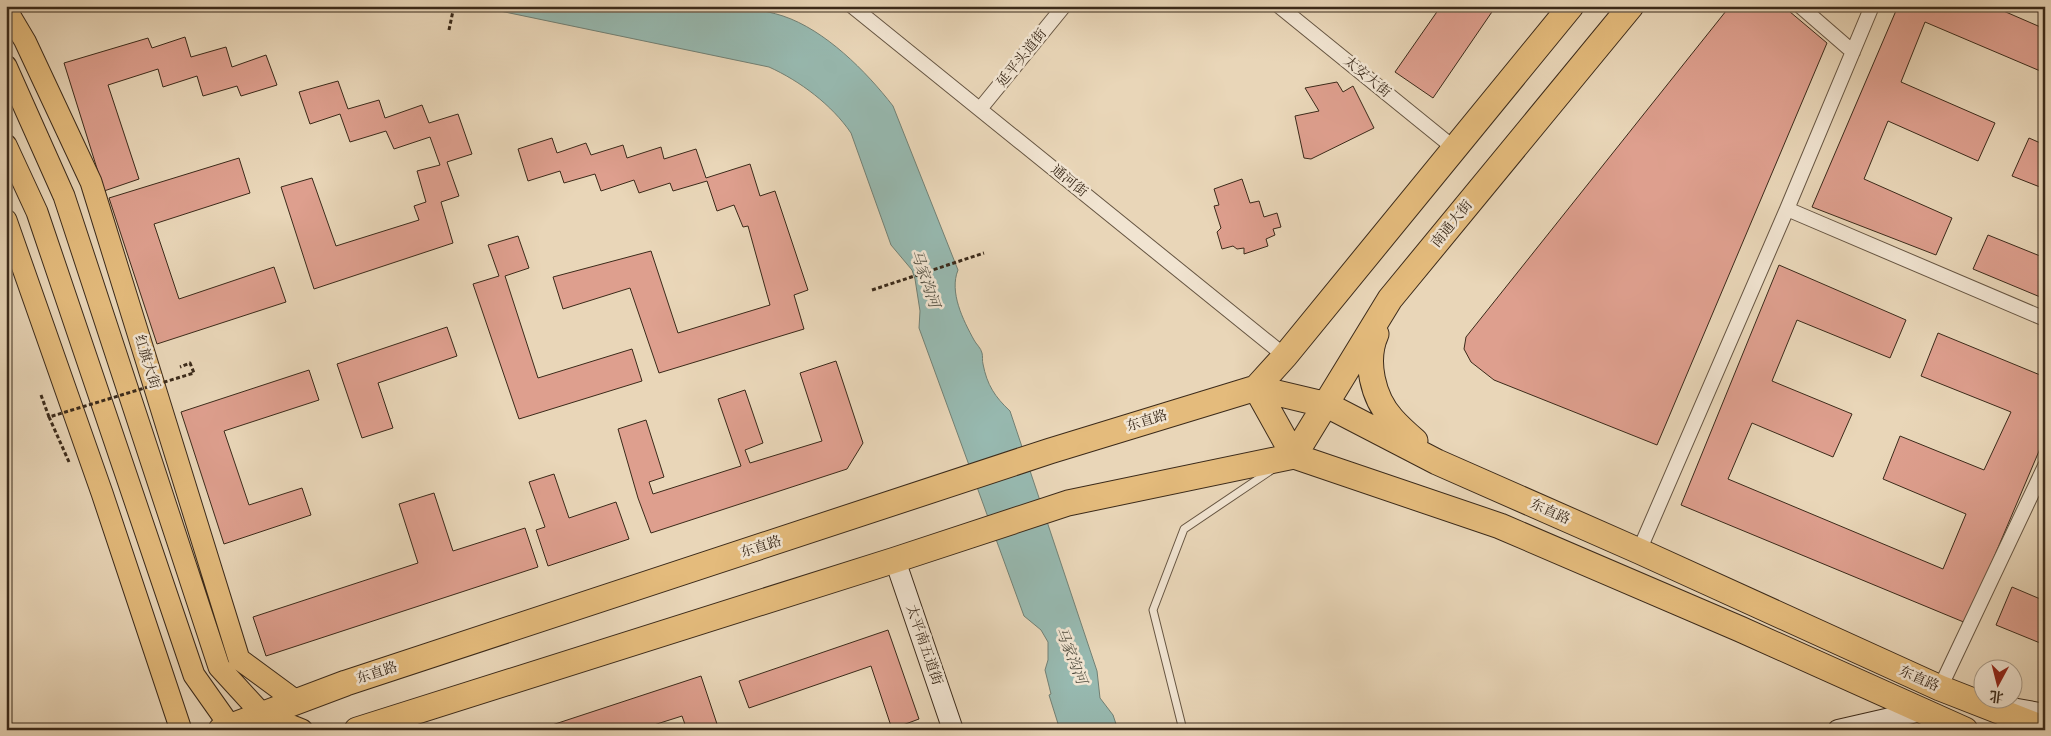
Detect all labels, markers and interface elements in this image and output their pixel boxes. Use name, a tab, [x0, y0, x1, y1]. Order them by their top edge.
street label: 延平头道街	[994, 26, 1049, 90]
street label: 太安大街	[1341, 53, 1394, 100]
street label: 通河街	[1048, 162, 1090, 200]
street label: 南通大街	[1428, 197, 1475, 250]
water label: 马家沟河	[907, 248, 944, 313]
street label: 红旗大街	[132, 333, 163, 391]
street label: 东直路	[1125, 407, 1169, 434]
street label: 东直路	[1528, 496, 1572, 527]
street label: 东直路	[739, 533, 783, 560]
street label: 太平南五道街	[904, 603, 945, 687]
water label: 马家沟河	[1052, 625, 1091, 689]
north arrow	[1974, 658, 2024, 708]
street label: 东直路	[355, 659, 399, 686]
street label: 东直路	[1897, 663, 1941, 694]
text: 北	[1989, 688, 2004, 705]

